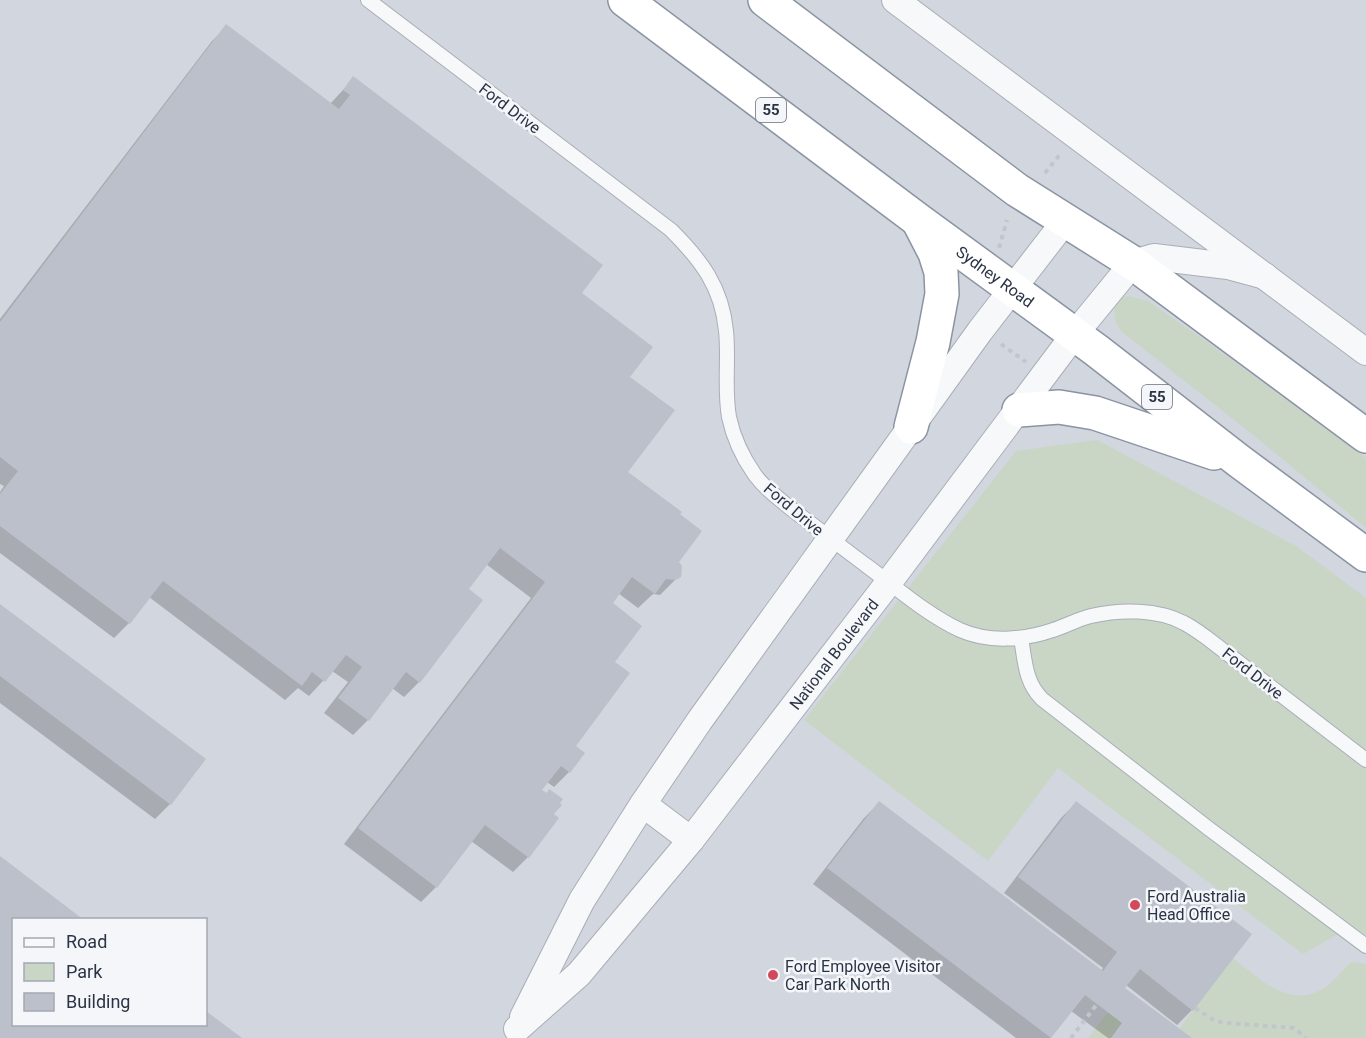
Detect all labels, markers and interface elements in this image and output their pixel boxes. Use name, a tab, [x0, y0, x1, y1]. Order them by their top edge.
street label: Ford Drive	[475, 79, 544, 138]
road number: 55	[756, 98, 786, 122]
street label: Sydney Road	[952, 242, 1037, 311]
road number: 55	[1142, 385, 1172, 409]
street label: Ford Drive	[760, 479, 827, 540]
street label: National Boulevard	[786, 595, 883, 713]
street label: Ford Drive	[1218, 644, 1287, 703]
place label: Ford Australia Head Office	[1147, 887, 1246, 924]
marker: Ford Australia Head Office	[1128, 898, 1142, 912]
legend	[12, 918, 207, 1026]
text: Road	[66, 931, 107, 952]
place label: Ford Employee Visitor Car Park North	[785, 957, 941, 994]
text: Park	[66, 961, 103, 982]
marker: Ford Employee Visitor Car Park North	[766, 968, 780, 982]
text: Building	[66, 991, 130, 1012]

